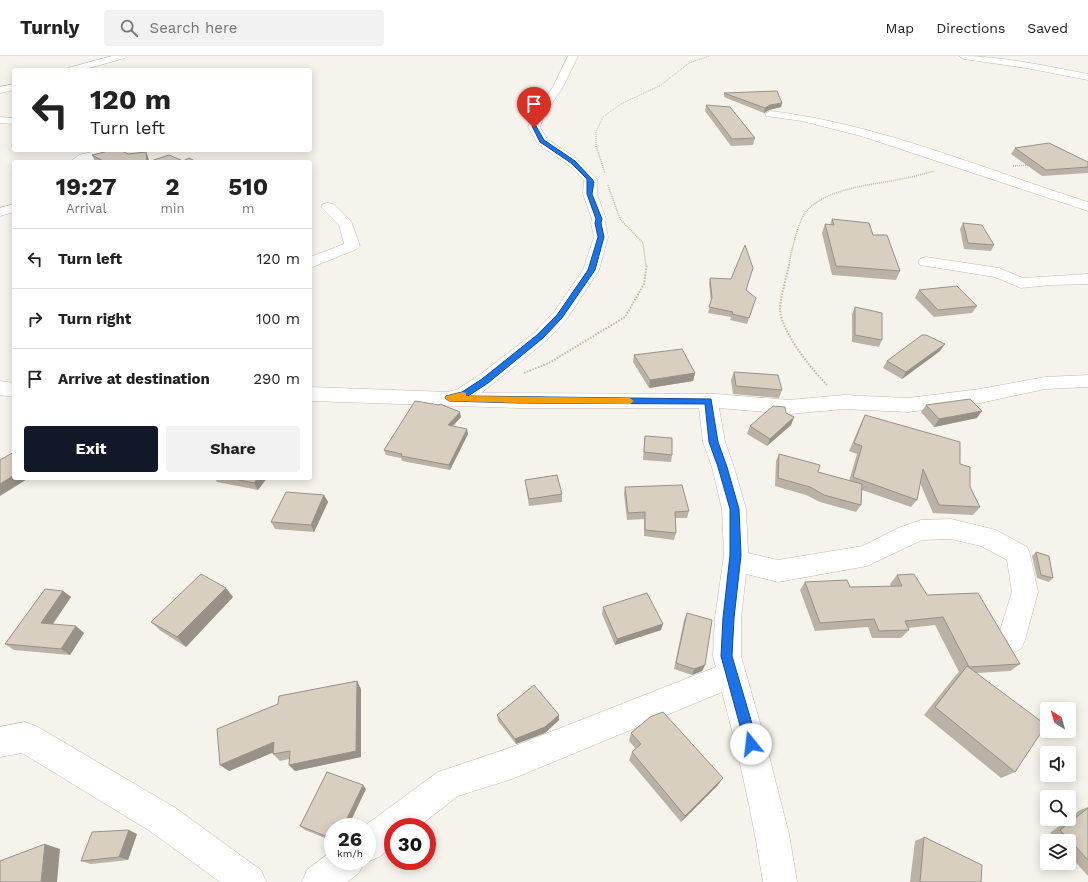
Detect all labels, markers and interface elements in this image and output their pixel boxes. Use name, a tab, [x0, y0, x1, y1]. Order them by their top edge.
search box	[104, 10, 384, 46]
text: Turnly	[20, 16, 80, 39]
icon: search	[118, 17, 140, 39]
text: Search here	[150, 19, 237, 37]
text: Map	[886, 20, 914, 36]
text: Directions	[936, 20, 1005, 36]
text: Saved	[1027, 20, 1068, 36]
text: 120 m	[90, 83, 171, 116]
icon: left	[24, 84, 76, 136]
pin	[517, 87, 551, 128]
icon: arrive	[523, 93, 545, 115]
text: Turn left	[90, 117, 165, 138]
text: 19:27	[56, 173, 117, 201]
text: 2	[165, 173, 180, 201]
text: 510	[228, 173, 268, 201]
text: Arrival	[66, 201, 107, 216]
text: min	[161, 201, 184, 216]
text: m	[242, 201, 254, 216]
icon: left	[24, 248, 46, 270]
text: Turn left	[58, 250, 122, 268]
text: 120 m	[257, 250, 300, 268]
icon: right	[24, 308, 46, 330]
text: Turn right	[58, 310, 131, 328]
text: 100 m	[256, 310, 300, 328]
icon: arrive	[24, 368, 46, 390]
text: Arrive at destination	[58, 370, 210, 388]
text: 290 m	[253, 370, 300, 388]
button: Exit	[24, 426, 158, 472]
button: Share	[166, 426, 300, 472]
north arrow	[1040, 702, 1076, 738]
map controls	[1040, 702, 1076, 870]
position arrow	[730, 723, 772, 765]
button: sound	[1040, 746, 1076, 782]
button: search	[1040, 790, 1076, 826]
speed limit sign: 30	[384, 818, 436, 870]
text: 26	[338, 827, 362, 851]
button: layers	[1040, 834, 1076, 870]
text: km/h	[337, 848, 363, 859]

